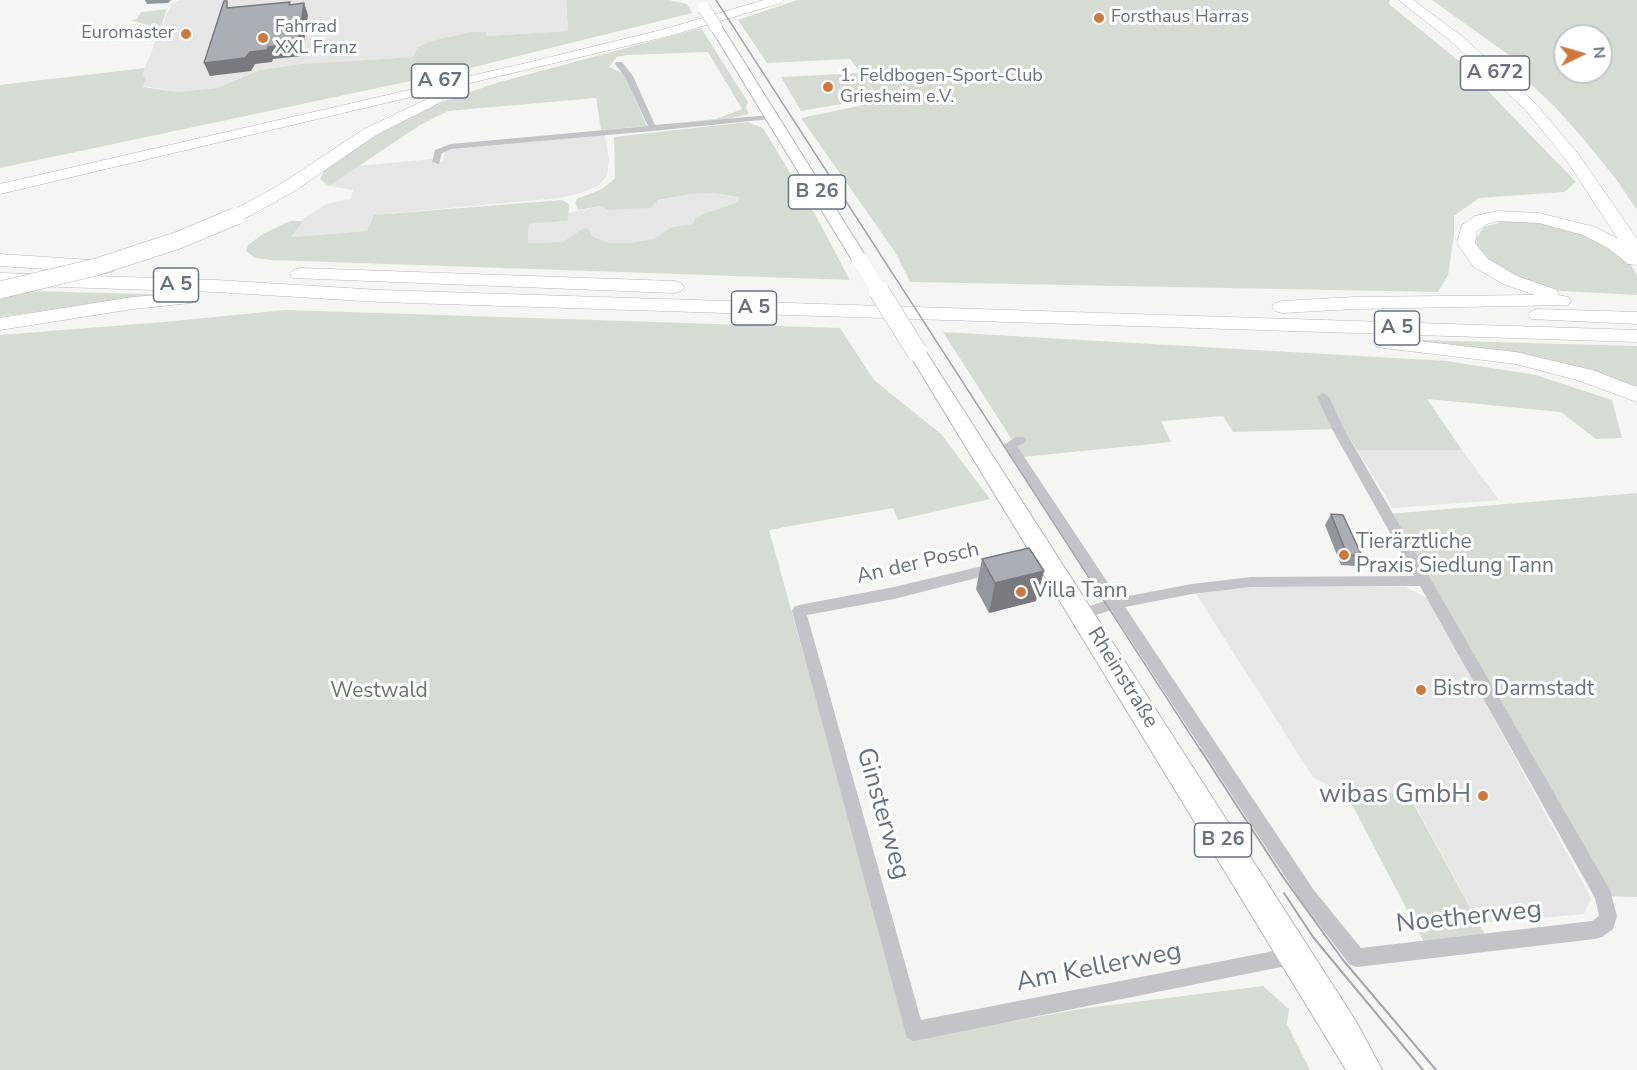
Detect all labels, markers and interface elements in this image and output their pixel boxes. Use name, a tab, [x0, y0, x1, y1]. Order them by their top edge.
place label: Forsthaus Harras	[1111, 7, 1249, 29]
marker: Forsthaus Harras	[1092, 11, 1106, 25]
place label: Fahrrad XXL Franz	[275, 17, 357, 60]
place label: Euromaster	[81, 23, 174, 45]
north arrow	[1553, 24, 1613, 84]
marker: Euromaster	[179, 27, 193, 41]
marker: Fahrrad XXL Franz	[256, 31, 270, 45]
text: N	[1587, 46, 1610, 60]
road number: A 672	[1460, 56, 1530, 90]
road number: A 67	[412, 64, 468, 98]
place label: 1. Feldbogen-Sport-Club Griesheim e.V.	[840, 66, 1043, 109]
marker: 1. Feldbogen-Sport-Club Griesheim e.V.	[821, 80, 835, 94]
road number: B 26	[788, 175, 846, 209]
road number: A 5	[154, 268, 198, 302]
road number: A 5	[732, 291, 777, 325]
road number: A 5	[1374, 311, 1420, 345]
place label: Tierärztliche Praxis Siedlung Tann	[1356, 530, 1554, 580]
street label: An der Posch	[854, 538, 982, 590]
marker: Tierärztliche Praxis Siedlung Tann	[1337, 548, 1351, 562]
place label: Villa Tann	[1033, 579, 1127, 605]
marker: Villa Tann	[1014, 585, 1028, 599]
street label: Rheinstraße	[1081, 623, 1163, 733]
place label: Bistro Darmstadt	[1433, 677, 1594, 703]
park label: Westwald	[330, 679, 428, 705]
marker: Bistro Darmstadt	[1414, 683, 1428, 697]
street label: Ginsterweg	[848, 744, 916, 884]
place label: wibas GmbH	[1319, 780, 1471, 812]
marker: wibas GmbH	[1476, 789, 1490, 803]
road number: B 26	[1194, 823, 1252, 857]
street label: Noetherweg	[1395, 895, 1543, 941]
street label: Am Kellerweg	[1014, 937, 1184, 999]

